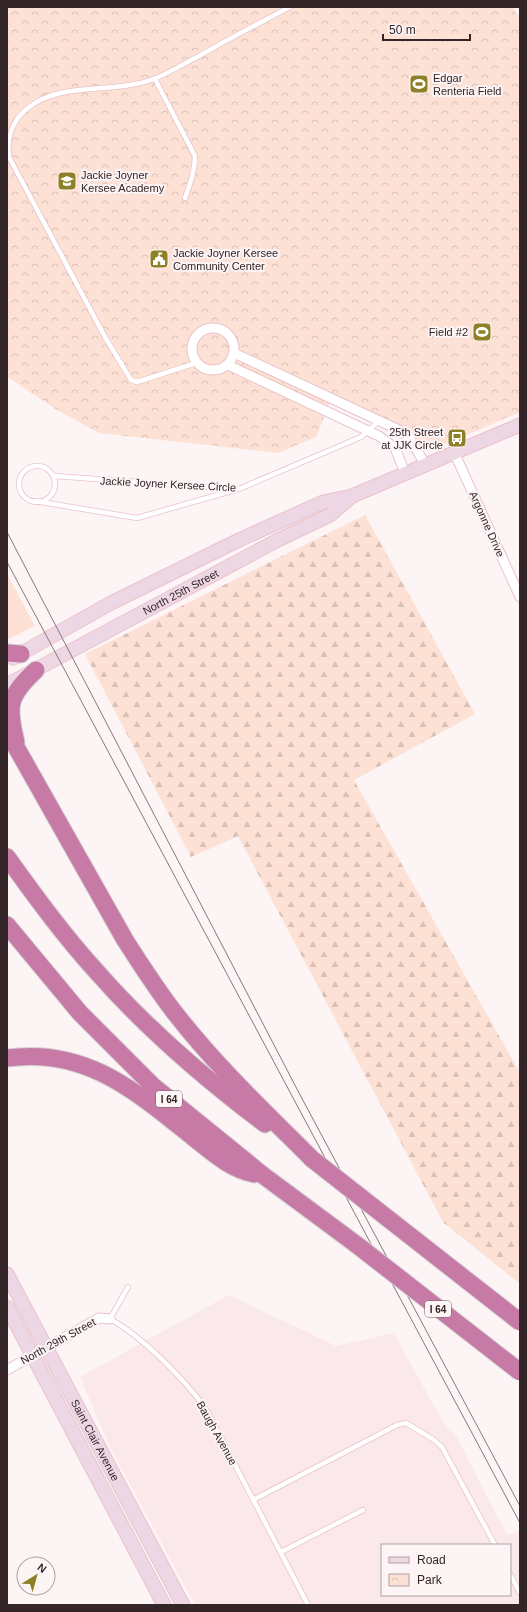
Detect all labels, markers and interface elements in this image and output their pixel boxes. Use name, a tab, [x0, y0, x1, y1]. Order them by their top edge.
scale bar	[383, 16, 470, 42]
text: 50 m	[389, 23, 416, 37]
place label: Edgar Renteria Field	[433, 72, 501, 97]
sports icon: Edgar Renteria Field	[408, 73, 430, 95]
place label: Jackie Joyner Kersee Academy	[81, 169, 165, 194]
school or university icon: Jackie Joyner Kersee Academy	[56, 170, 78, 192]
place label: Jackie Joyner Kersee Community Center	[173, 247, 278, 272]
public building icon: Jackie Joyner Kersee Community Center	[148, 248, 170, 270]
sports icon: Field #2	[471, 321, 493, 343]
place label: Field #2	[429, 326, 468, 338]
place label: 25th Street at JJK Circle	[381, 426, 443, 451]
bus stop icon: 25th Street at JJK Circle	[446, 427, 468, 449]
street label: Jackie Joyner Kersee Circle	[100, 474, 236, 494]
street label: Argonne Drive	[467, 489, 507, 559]
street label: North 25th Street	[141, 567, 220, 617]
road number: I 64	[156, 1091, 182, 1107]
road number: I 64	[425, 1301, 451, 1317]
street label: North 29th Street	[18, 1315, 98, 1367]
street label: Saint Clair Avenue	[69, 1397, 122, 1483]
street label: Baugh Avenue	[194, 1399, 240, 1467]
legend	[381, 1544, 511, 1596]
text: Road	[417, 1553, 446, 1567]
north arrow	[16, 1556, 56, 1596]
text: N	[35, 1561, 49, 1575]
text: Park	[417, 1573, 443, 1587]

